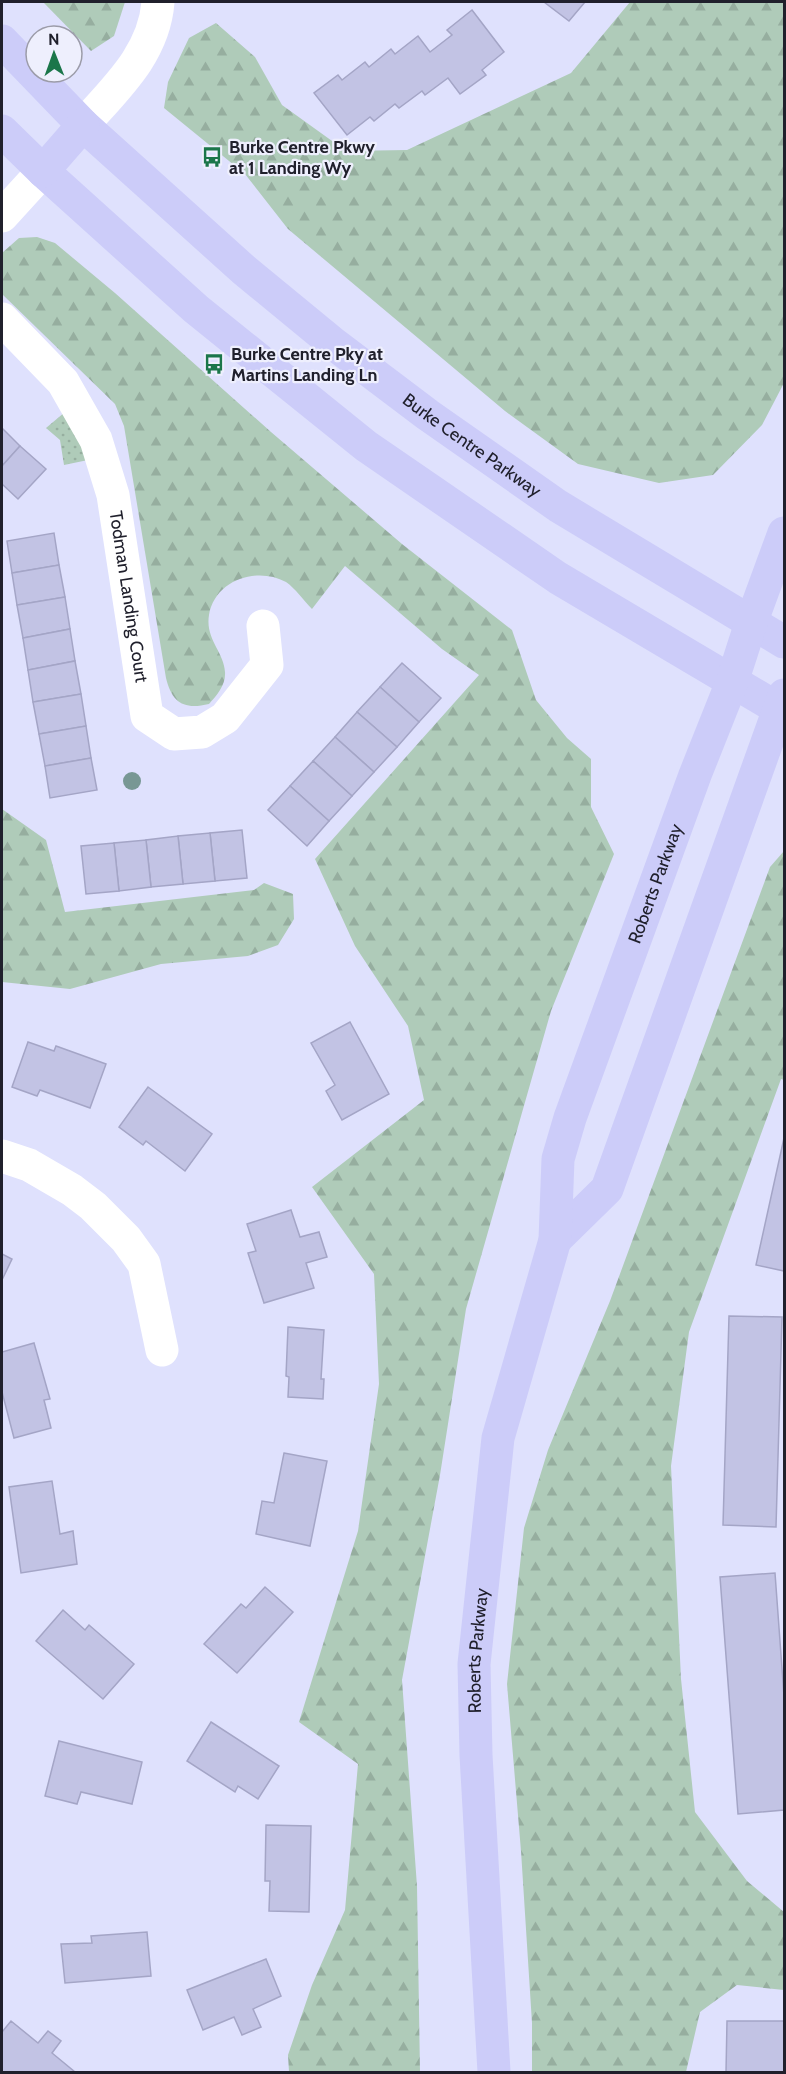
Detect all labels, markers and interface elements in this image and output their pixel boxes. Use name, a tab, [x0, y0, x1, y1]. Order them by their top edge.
north arrow	[24, 24, 84, 84]
text: N	[48, 30, 60, 49]
place label: Burke Centre Pkwy at 1 Landing Wy	[229, 136, 375, 179]
bus stop icon: Burke Centre Pkwy at 1 Landing Wy	[200, 145, 224, 169]
place label: Burke Centre Pky at Martins Landing Ln	[231, 343, 383, 386]
bus stop icon: Burke Centre Pky at Martins Landing Ln	[202, 352, 226, 376]
street label: Burke Centre Parkway	[398, 389, 545, 502]
street label: Todman Landing Court	[105, 510, 153, 684]
street label: Roberts Parkway	[624, 821, 687, 947]
street label: Roberts Parkway	[463, 1587, 493, 1714]

